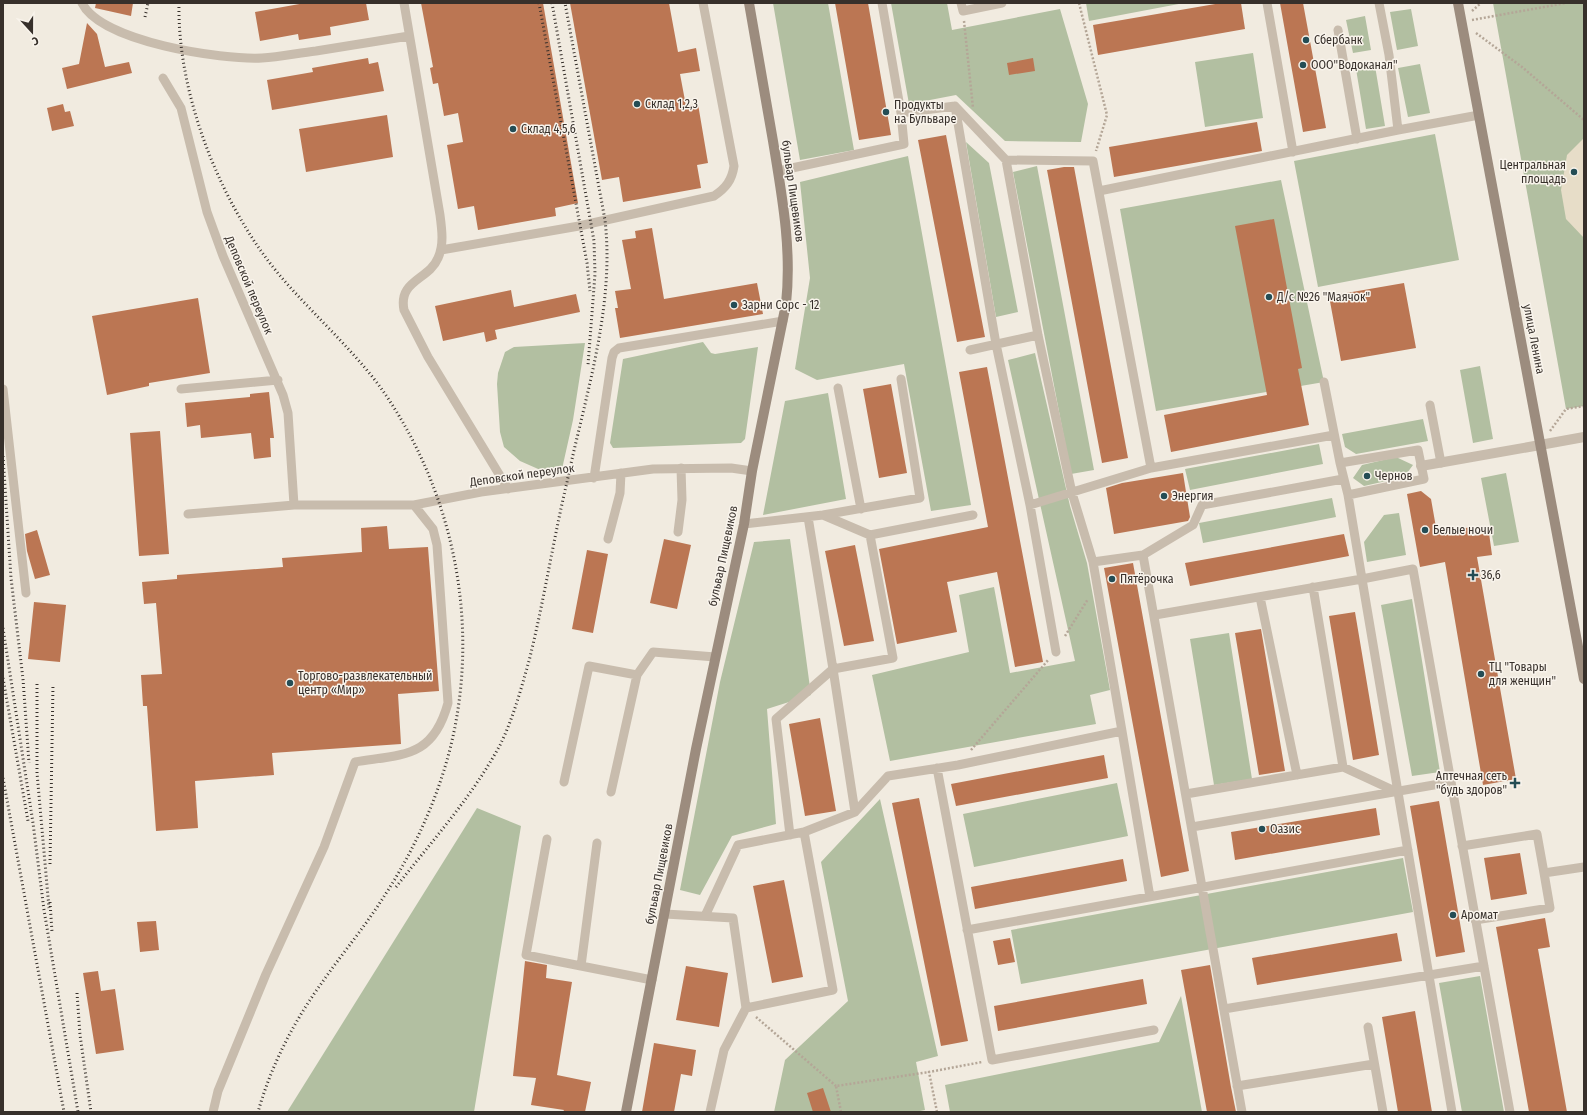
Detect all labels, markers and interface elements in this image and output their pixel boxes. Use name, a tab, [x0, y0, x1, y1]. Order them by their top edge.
north arrow	[12, 12, 52, 52]
place label: Сбербанк	[1314, 33, 1363, 47]
text: С	[30, 34, 40, 48]
marker: Сбербанк	[1301, 35, 1311, 45]
place label: ООО"Водоканал"	[1311, 58, 1398, 72]
marker: ООО"Водоканал"	[1298, 60, 1308, 70]
place label: Склад 1,2,3	[645, 97, 698, 111]
place label: Продукты на Бульваре	[894, 98, 956, 126]
marker: Склад 1,2,3	[632, 99, 642, 109]
marker: Продукты на Бульваре	[881, 107, 891, 117]
place label: Склад 4,5,6	[521, 122, 576, 136]
marker: Склад 4,5,6	[508, 124, 518, 134]
street label: бульвар Пищевиков	[779, 139, 807, 243]
place label: Центральная площадь	[1499, 158, 1566, 186]
marker: Центральная площадь	[1569, 167, 1579, 177]
street label: Деповской переулок	[222, 233, 276, 337]
place label: Д/с №26 "Маячок"	[1276, 290, 1370, 304]
marker: Д/с №26 "Маячок"	[1264, 292, 1274, 302]
place label: Зарни Сорс - 12	[742, 298, 819, 312]
marker: Зарни Сорс - 12	[729, 300, 739, 310]
street label: улица Ленина	[1520, 303, 1548, 375]
street label: Деповской переулок	[468, 461, 576, 489]
place label: Чернов	[1375, 469, 1413, 483]
marker: Чернов	[1362, 471, 1372, 481]
place label: Энергия	[1172, 489, 1214, 503]
marker: Энергия	[1159, 491, 1169, 501]
street label: бульвар Пищевиков	[705, 504, 741, 608]
place label: Белые ночи	[1433, 523, 1493, 537]
marker: Белые ночи	[1420, 525, 1430, 535]
place label: 36,6	[1481, 568, 1501, 582]
marker: 36,6	[1468, 570, 1478, 580]
place label: Пятёрочка	[1120, 572, 1174, 586]
marker: Пятёрочка	[1107, 574, 1117, 584]
place label: ТЦ "Товары для женщин"	[1489, 660, 1556, 688]
place label: Торгово-развлекательный центр «Мир»	[298, 669, 433, 697]
marker: ТЦ "Товары для женщин"	[1476, 669, 1486, 679]
marker: Торгово-развлекательный центр «Мир»	[285, 678, 295, 688]
place label: Аптечная сеть "будь здоров"	[1436, 769, 1507, 797]
marker: Аптечная сеть "будь здоров"	[1510, 778, 1520, 788]
street label: бульвар Пищевиков	[642, 822, 676, 926]
place label: Оазис	[1270, 822, 1300, 836]
marker: Оазис	[1257, 824, 1267, 834]
place label: Аромат	[1461, 908, 1498, 922]
marker: Аромат	[1448, 910, 1458, 920]

